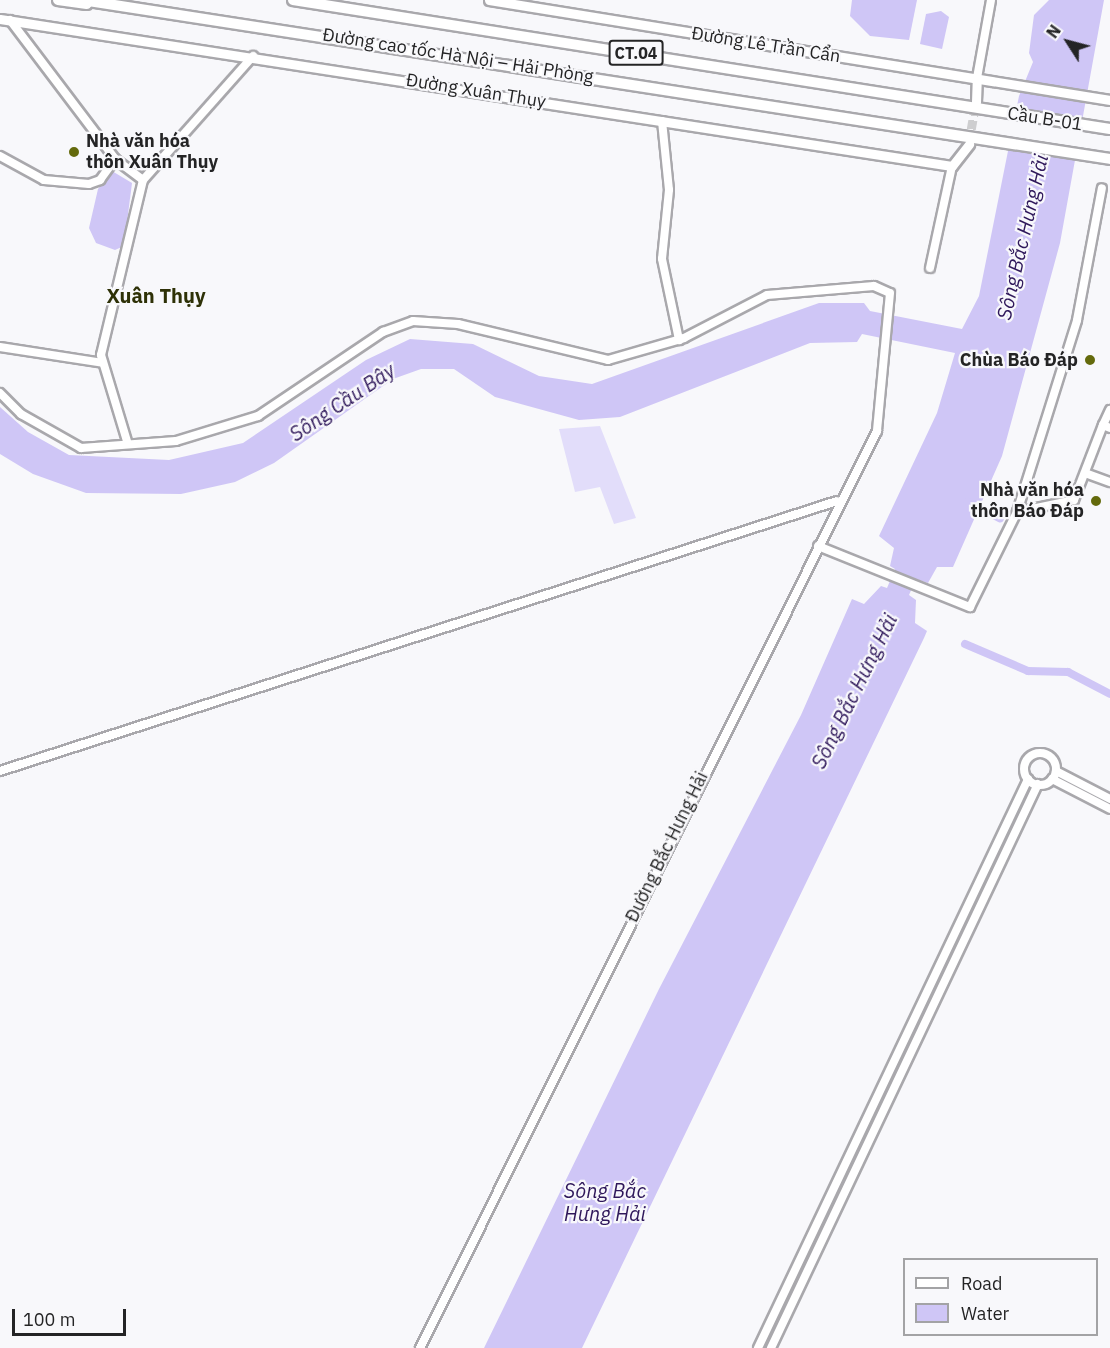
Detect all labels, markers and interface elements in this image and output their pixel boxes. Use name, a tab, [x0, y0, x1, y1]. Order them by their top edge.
north arrow	[1038, 12, 1098, 72]
text: N	[1042, 21, 1065, 42]
street label: Đường Lê Trần Cẩn	[690, 23, 842, 67]
street label: Đường cao tốc Hà Nội – Hải Phòng	[321, 24, 595, 88]
road number: CT.04	[608, 40, 664, 66]
street label: Đường Xuân Thụy	[405, 69, 547, 113]
street label: Cầu B-01	[1006, 102, 1084, 136]
place label: Nhà văn hóa thôn Xuân Thụy	[86, 131, 218, 174]
marker: Nhà văn hóa thôn Xuân Thụy	[67, 145, 81, 159]
water label: Sông Bắc Hưng Hải	[991, 152, 1053, 322]
district label: Xuân Thụy	[106, 283, 206, 307]
place label: Chùa Báo Đáp	[960, 349, 1078, 371]
marker: Chùa Báo Đáp	[1083, 353, 1097, 367]
water label: Sông Cầu Bây	[285, 358, 399, 446]
place label: Nhà văn hóa thôn Báo Đáp	[971, 480, 1084, 522]
marker: Nhà văn hóa thôn Báo Đáp	[1089, 494, 1103, 508]
water label: Sông Bắc Hưng Hải	[806, 610, 902, 772]
street label: Đường Bắc Hưng Hải	[621, 768, 713, 926]
water label: Sông Bắc Hưng Hải	[564, 1179, 646, 1226]
legend	[903, 1258, 1098, 1336]
text: Road	[961, 1272, 1002, 1295]
scale bar	[15, 1297, 129, 1335]
text: Water	[961, 1302, 1009, 1325]
text: 100 m	[23, 1308, 75, 1331]

